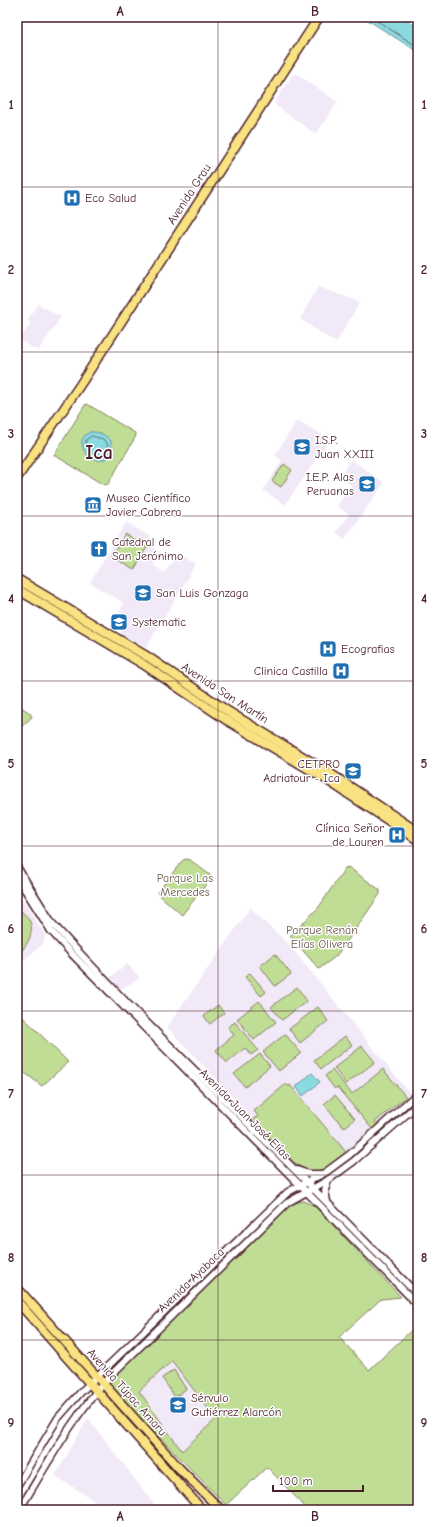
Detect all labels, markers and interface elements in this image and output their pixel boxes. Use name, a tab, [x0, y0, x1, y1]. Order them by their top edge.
text: A	[116, 4, 124, 19]
text: B	[311, 4, 319, 19]
text: 1	[8, 97, 14, 112]
text: 1	[421, 97, 427, 112]
street label: Avenida Grau	[164, 161, 214, 227]
hospital icon: Eco Salud	[62, 188, 82, 208]
place label: Eco Salud	[85, 191, 136, 205]
text: 2	[8, 262, 14, 277]
text: 2	[421, 262, 427, 277]
text: 3	[8, 426, 14, 441]
text: 3	[421, 426, 427, 441]
place label: I.S.P. Juan XXIII	[315, 433, 374, 461]
school or university icon: I.S.P. Juan XXIII	[292, 437, 312, 457]
district label: Ica	[85, 441, 113, 464]
place label: I.E.P. Alas Peruanas	[306, 470, 354, 498]
school or university icon: I.E.P. Alas Peruanas	[357, 474, 377, 494]
place label: Museo Científico Javier Cabrera	[106, 491, 191, 519]
museum icon: Museo Científico Javier Cabrera	[83, 495, 103, 515]
place label: Catedral de San Jerónimo	[112, 535, 183, 563]
church icon: Catedral de San Jerónimo	[89, 539, 109, 559]
school or university icon: San Luis Gonzaga	[133, 583, 153, 603]
place label: San Luis Gonzaga	[156, 586, 248, 600]
text: 4	[8, 591, 14, 606]
text: 4	[421, 591, 427, 606]
school or university icon: Systematic	[109, 612, 129, 632]
place label: Systematic	[132, 615, 186, 629]
hospital icon: Ecografias	[318, 639, 338, 659]
place label: Ecografias	[341, 642, 395, 656]
street label: Avenida San Martín	[179, 660, 271, 726]
hospital icon: Clinica Castilla	[331, 661, 351, 681]
place label: Clinica Castilla	[254, 664, 328, 678]
text: 5	[8, 756, 15, 771]
text: 5	[421, 756, 428, 771]
place label: CETPRO Adriatour - Ica	[263, 757, 340, 785]
school or university icon: CETPRO Adriatour - Ica	[343, 761, 363, 781]
place label: Clínica Señor de Lauren	[316, 821, 384, 849]
hospital icon: Clínica Señor de Lauren	[387, 825, 407, 845]
park label: Parque Las Mercedes	[157, 871, 213, 899]
text: 6	[8, 921, 15, 936]
text: 6	[421, 921, 428, 936]
park label: Parque Renán Elías Olivera	[286, 923, 358, 951]
street label: Avenida Juan José Elías	[197, 1066, 293, 1162]
text: 7	[8, 1086, 14, 1101]
text: 7	[421, 1086, 427, 1101]
street label: Avenida Ayabaca	[155, 1245, 227, 1315]
text: 8	[8, 1250, 14, 1265]
text: 8	[421, 1250, 427, 1265]
street label: Avenida Túpac Amaru	[84, 1346, 170, 1438]
place label: Sérvulo Gutiérrez Alarcón	[191, 1391, 281, 1419]
school or university icon: Sérvulo Gutiérrez Alarcón	[168, 1395, 188, 1415]
text: 9	[8, 1415, 15, 1430]
text: 9	[421, 1415, 428, 1430]
scale bar	[273, 1467, 363, 1493]
text: 100 m	[279, 1474, 312, 1488]
text: A	[116, 1509, 124, 1524]
text: B	[311, 1509, 319, 1524]

